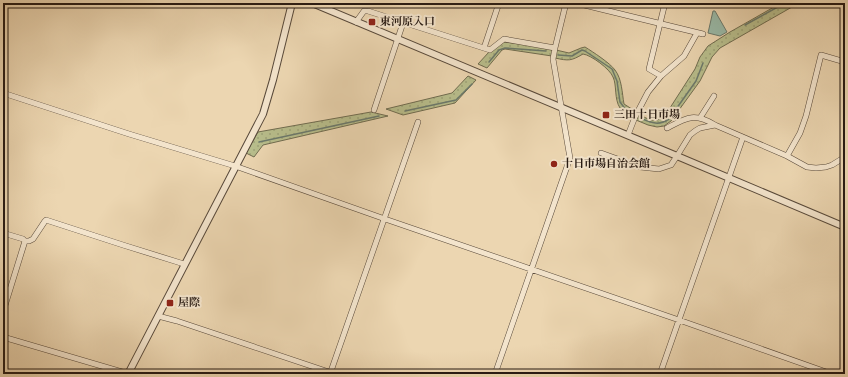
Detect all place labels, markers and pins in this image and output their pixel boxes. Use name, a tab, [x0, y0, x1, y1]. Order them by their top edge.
place label: 東河原入口	[380, 15, 435, 30]
marker: 東河原入口	[367, 17, 377, 27]
place label: 三田十日市場	[614, 108, 680, 123]
marker: 三田十日市場	[601, 110, 611, 120]
place label: 十日市場自治会館	[562, 157, 650, 172]
marker: 十日市場自治会館	[549, 159, 559, 169]
place label: 屋際	[178, 296, 200, 311]
marker: 屋際	[165, 298, 175, 308]

